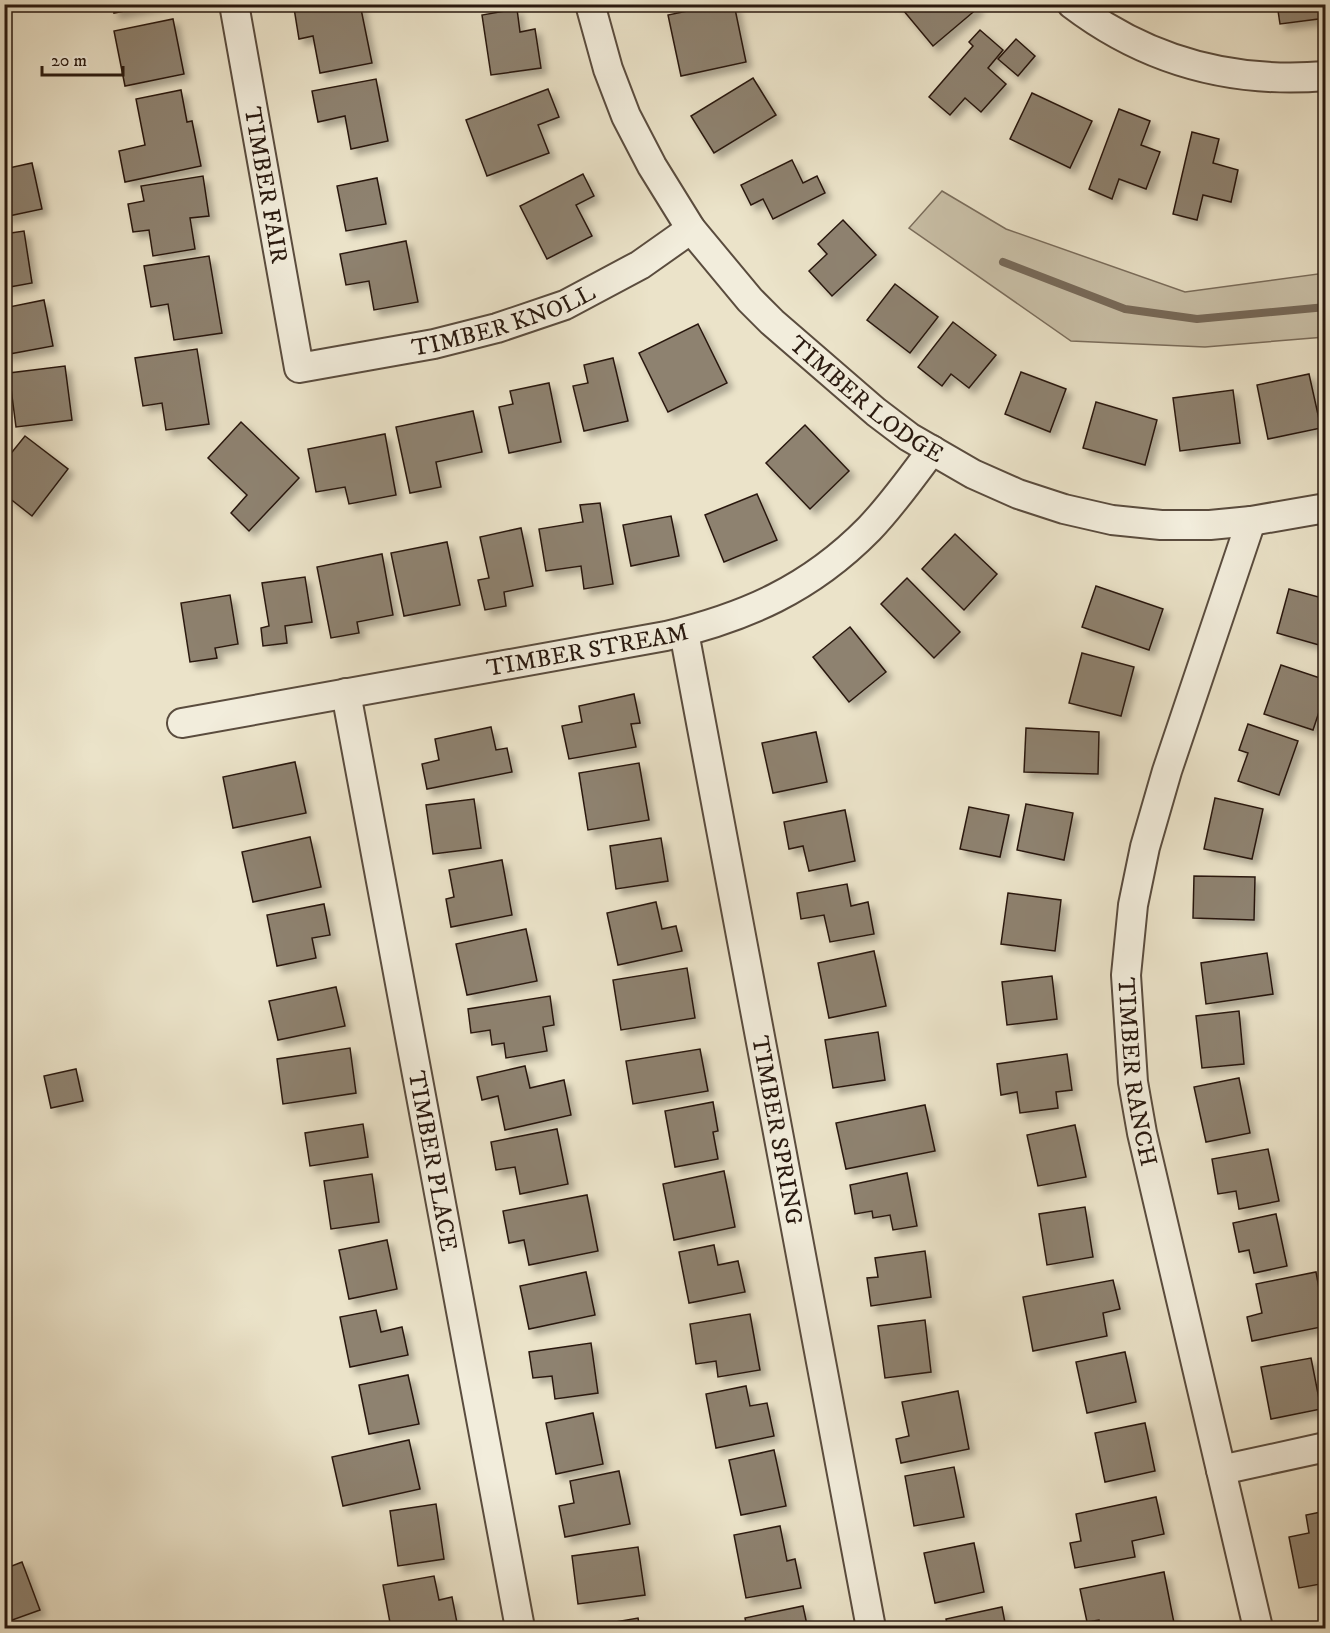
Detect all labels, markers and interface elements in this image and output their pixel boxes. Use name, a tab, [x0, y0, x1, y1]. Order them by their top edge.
scale bar	[42, 39, 123, 77]
text: 20 m	[51, 50, 87, 72]
street label: TIMBER FAIR	[237, 105, 294, 266]
street label: TIMBER KNOLL	[410, 278, 601, 364]
street label: TIMBER LODGE	[783, 330, 949, 470]
street label: TIMBER STREAM	[484, 617, 692, 684]
street label: TIMBER RANCH	[1110, 977, 1163, 1169]
street label: TIMBER SPRING	[744, 1033, 809, 1228]
street label: TIMBER PLACE	[401, 1068, 464, 1254]

